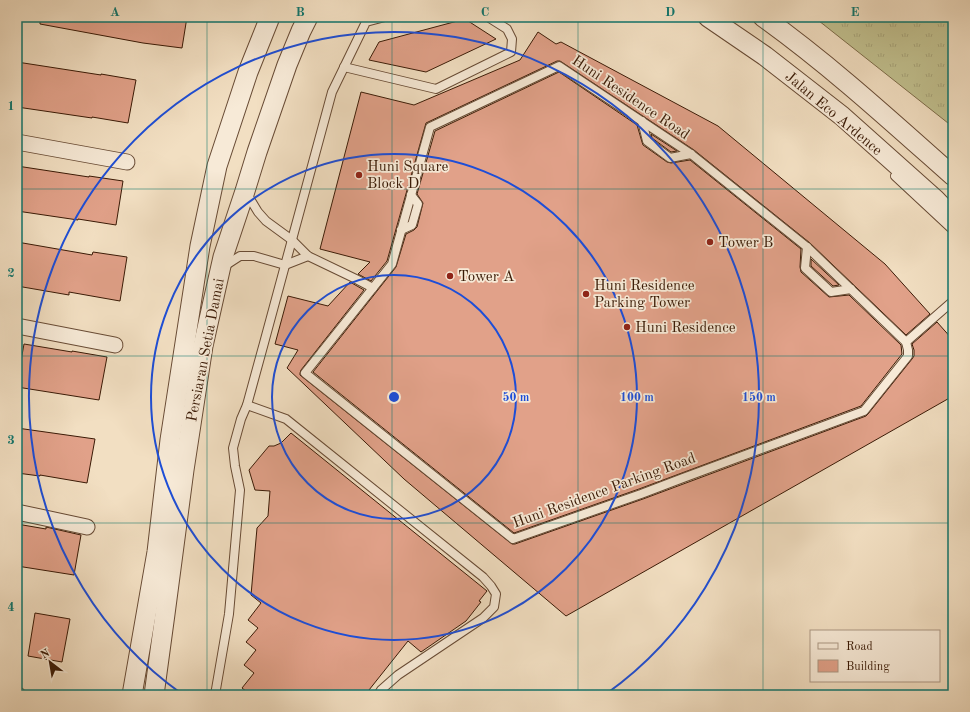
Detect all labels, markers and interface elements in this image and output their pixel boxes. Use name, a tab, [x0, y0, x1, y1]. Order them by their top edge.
text: A	[110, 6, 120, 19]
text: B	[295, 6, 305, 19]
text: C	[481, 6, 489, 19]
text: D	[665, 6, 675, 19]
text: E	[851, 6, 860, 19]
street label: Huni Residence Road	[569, 53, 692, 143]
street label: Jalan Eco Ardence	[782, 69, 885, 159]
text: 1	[7, 100, 15, 113]
place label: Huni Square Block D	[367, 160, 449, 192]
marker: Huni Square Block D	[354, 170, 364, 180]
place label: Tower B	[718, 236, 773, 251]
marker: Tower B	[705, 237, 715, 247]
text: 2	[7, 267, 15, 280]
place label: Tower A	[458, 270, 515, 285]
marker: Tower A	[445, 271, 455, 281]
street label: Persiaran Setia Damai	[185, 277, 228, 423]
place label: Huni Residence Parking Tower	[594, 279, 695, 311]
marker: Huni Residence Parking Tower	[581, 289, 591, 299]
place label: Huni Residence	[635, 321, 736, 336]
marker: Huni Residence	[622, 322, 632, 332]
centre of rings	[387, 390, 401, 404]
text: 50 m	[503, 391, 530, 404]
text: 150 m	[742, 391, 776, 404]
text: 100 m	[620, 392, 654, 404]
text: 3	[7, 434, 15, 447]
street label: Huni Residence Parking Road	[511, 451, 698, 532]
text: 4	[7, 601, 15, 614]
legend	[810, 630, 940, 682]
text: Road	[846, 641, 873, 653]
north arrow	[30, 642, 70, 682]
text: N	[39, 648, 53, 662]
text: Building	[846, 661, 890, 673]

